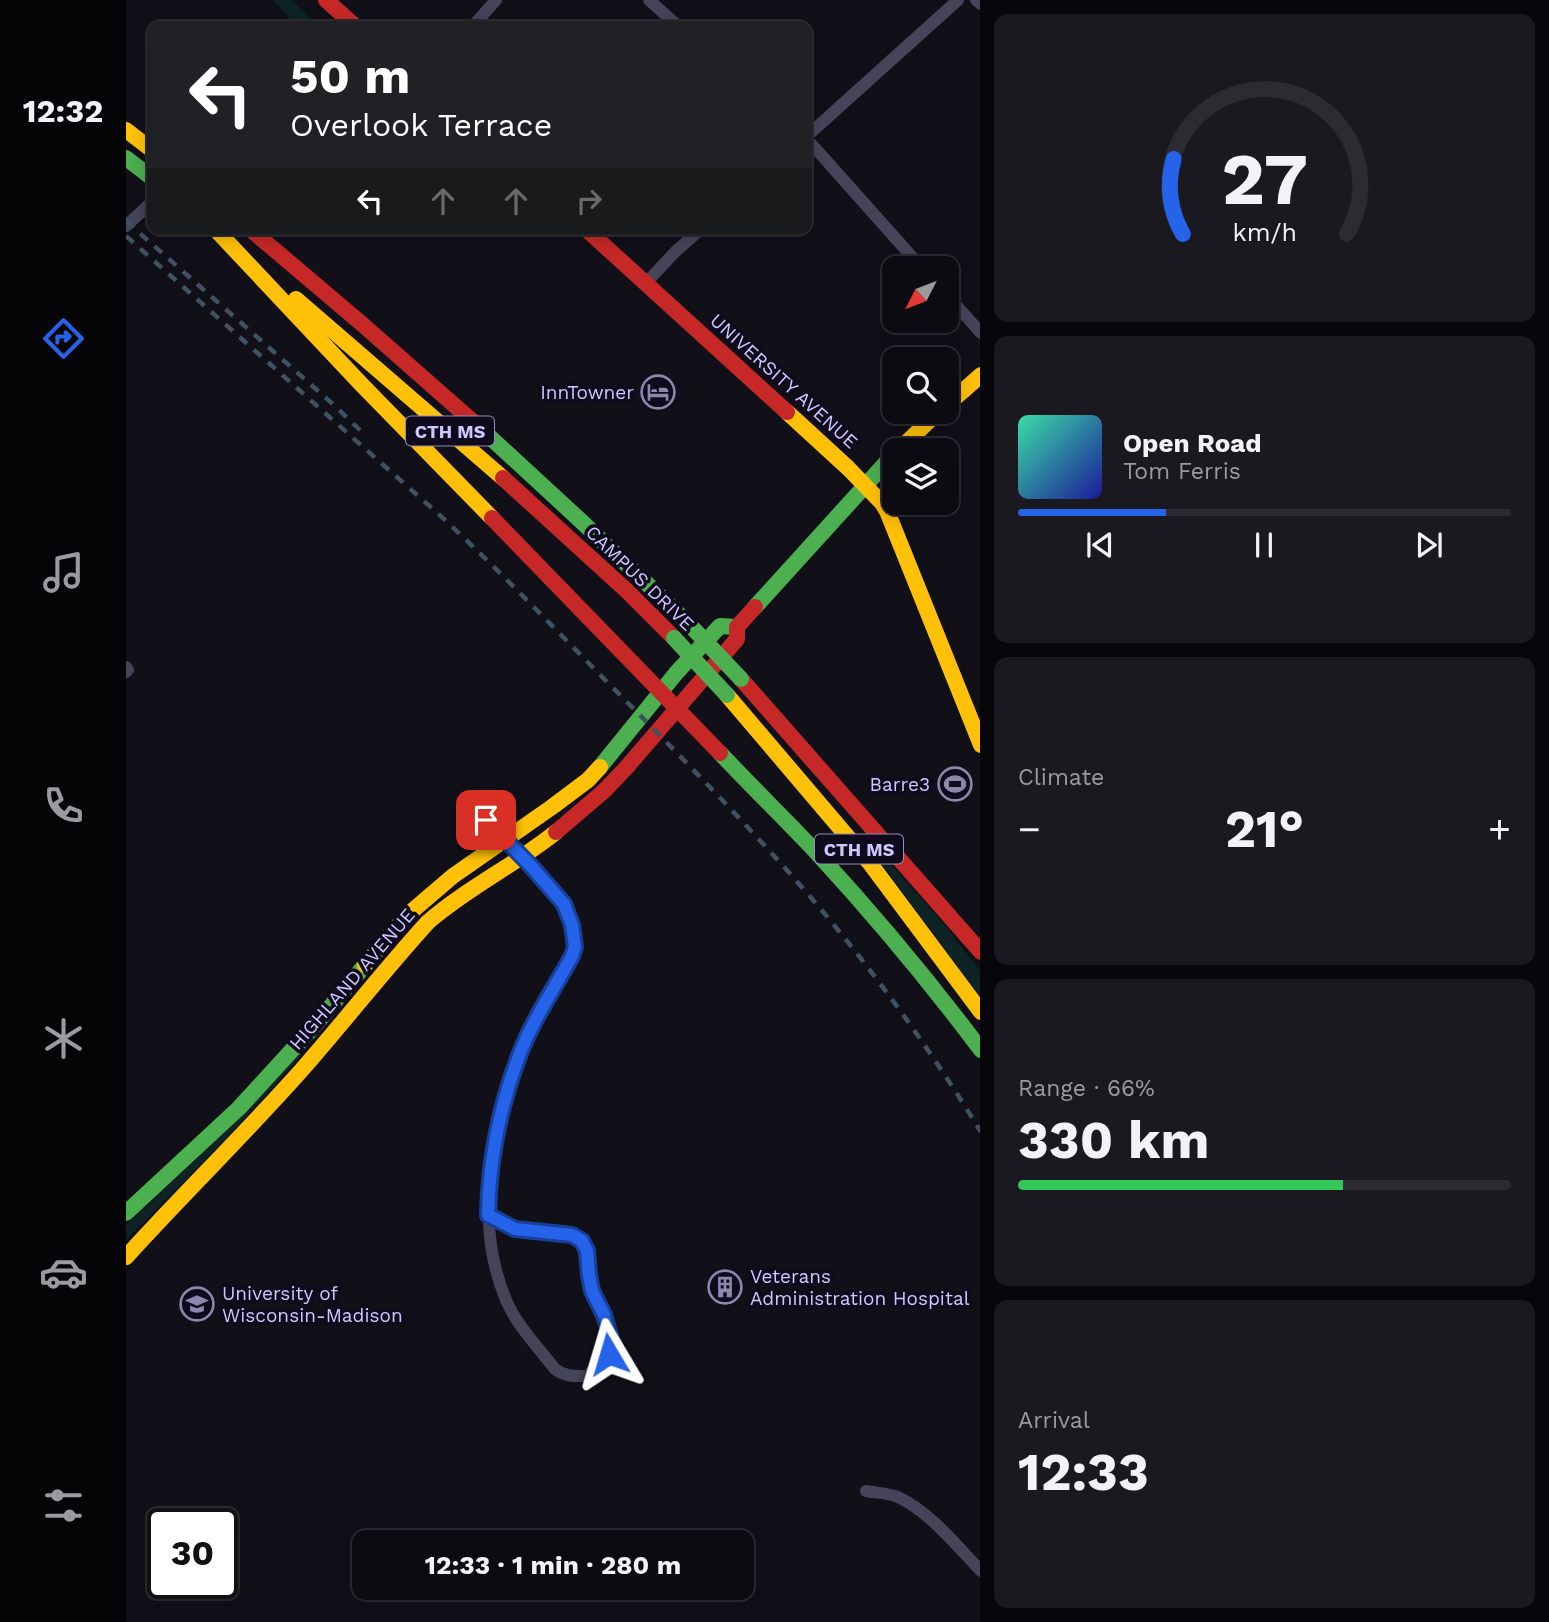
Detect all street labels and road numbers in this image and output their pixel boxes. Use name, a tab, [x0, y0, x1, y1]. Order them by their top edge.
street label: UNIVERSITY AVENUE	[706, 309, 862, 453]
road number: CTH MS	[406, 416, 494, 446]
street label: CAMPUS DRIVE	[581, 520, 699, 636]
road number: CTH MS	[815, 834, 903, 864]
street label: HIGHLAND AVENUE	[284, 904, 420, 1054]

